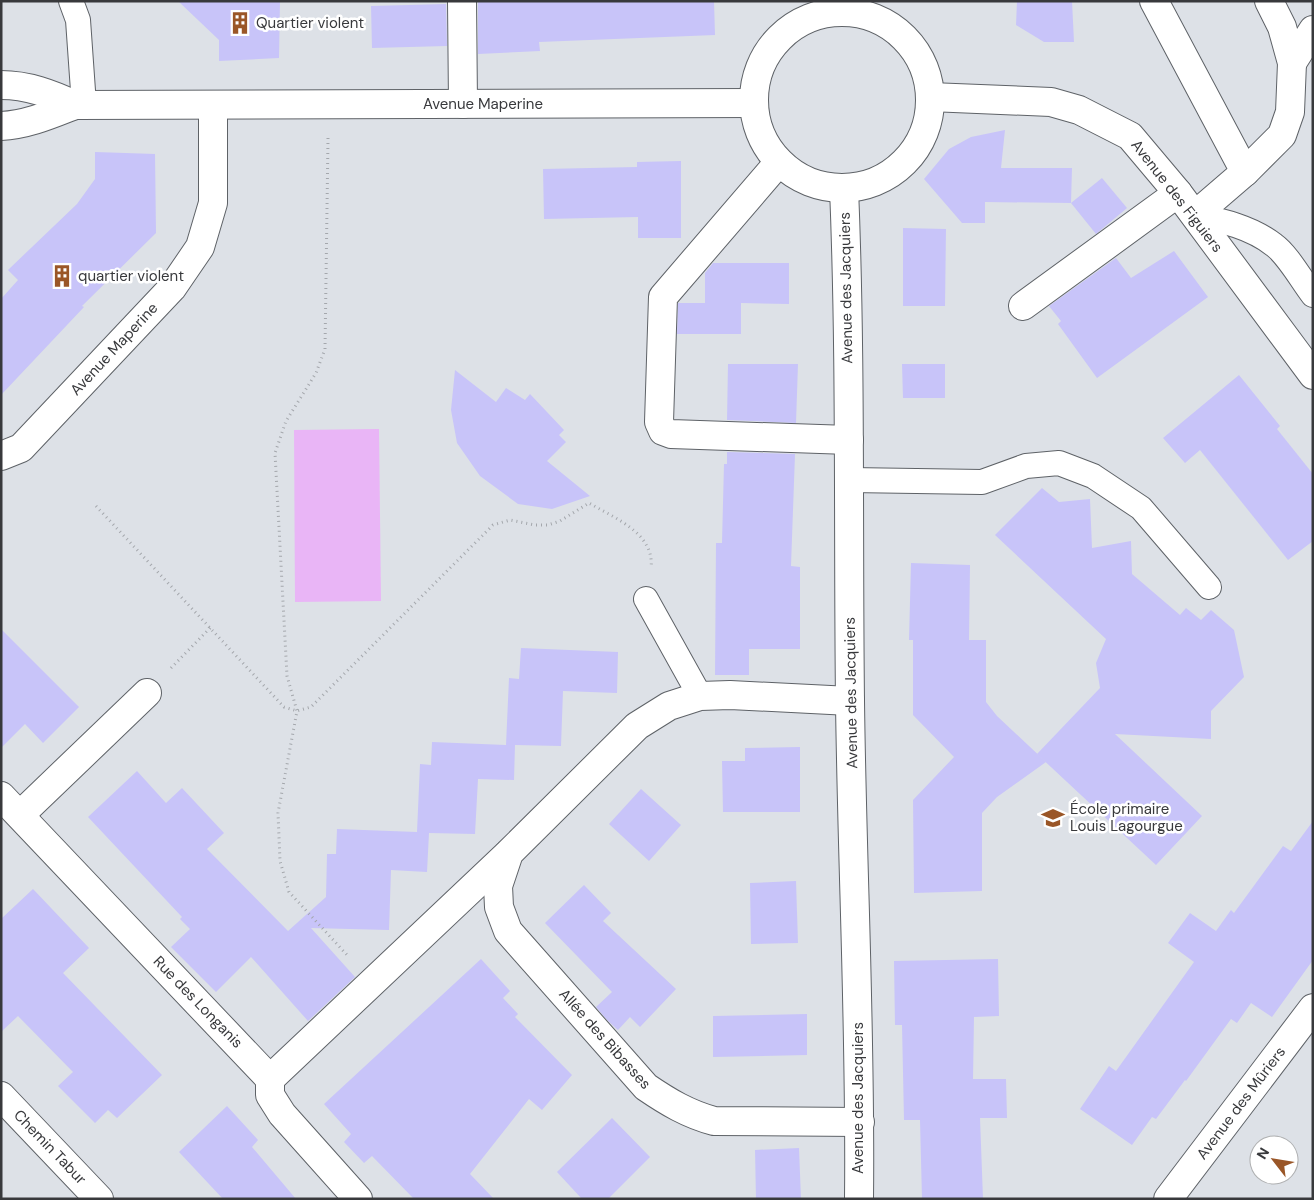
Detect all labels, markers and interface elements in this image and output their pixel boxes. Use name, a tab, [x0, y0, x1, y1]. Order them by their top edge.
building icon: Quartier violent	[227, 10, 253, 36]
place label: Quartier violent	[256, 13, 364, 33]
street label: Avenue Maperine	[423, 94, 543, 114]
street label: Avenue des Figuiers	[1127, 135, 1227, 257]
street label: Avenue des Jacquiers	[835, 212, 857, 364]
building icon: quartier violent	[49, 263, 75, 289]
place label: quartier violent	[78, 266, 184, 286]
street label: Avenue Maperine	[66, 298, 162, 400]
street label: Avenue des Jacquiers	[840, 617, 862, 769]
place label: École primaire Louis Lagourgue	[1070, 799, 1183, 836]
school or university icon: École primaire Louis Lagourgue	[1040, 805, 1066, 831]
street label: Rue des Longanis	[149, 952, 247, 1052]
street label: Allée des Bibasses	[555, 985, 655, 1093]
street label: Avenue des Jacquiers	[848, 1022, 868, 1174]
street label: Avenue des Mûriers	[1192, 1043, 1290, 1163]
street label: Chemin Tabur	[9, 1105, 91, 1189]
north arrow	[1249, 1135, 1299, 1185]
text: N	[1253, 1144, 1273, 1162]

